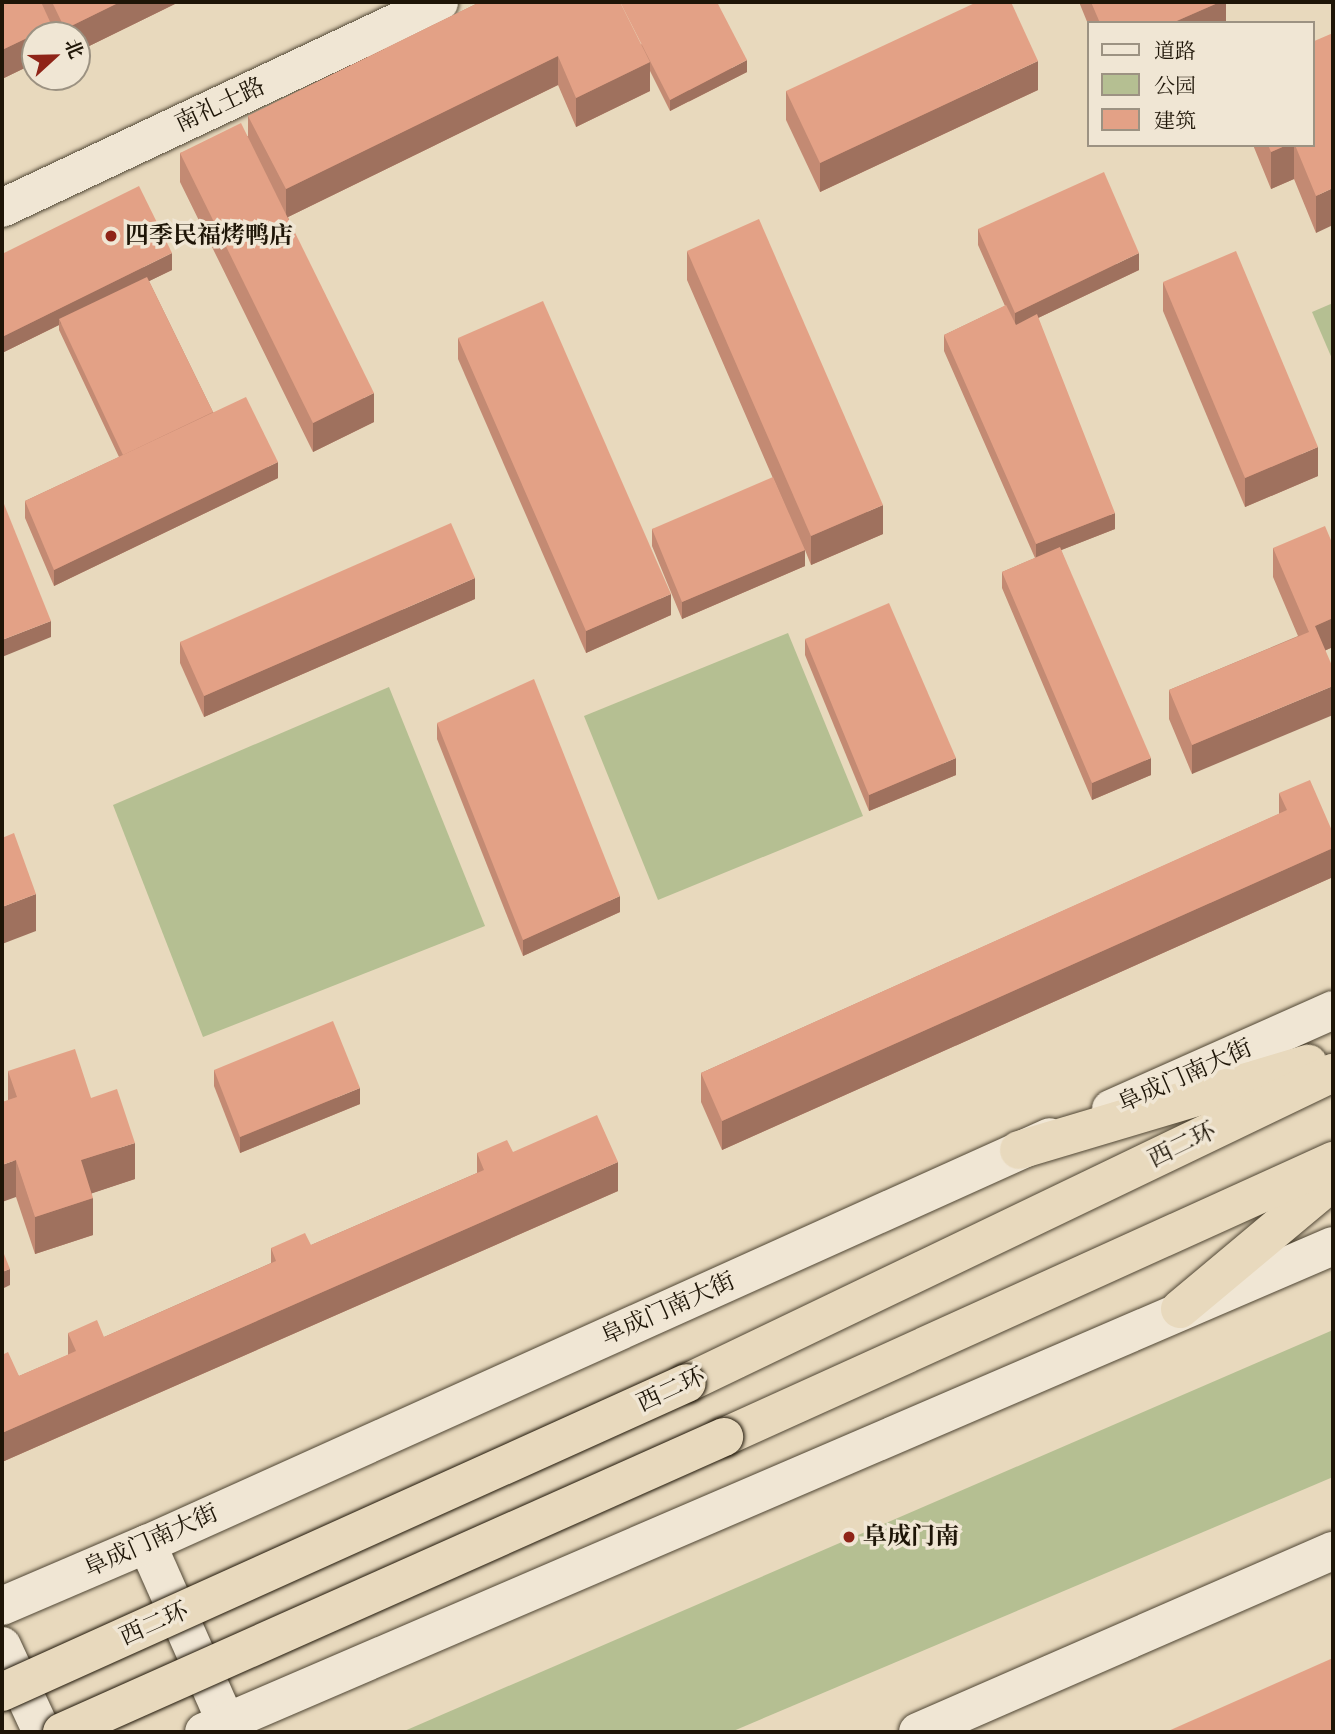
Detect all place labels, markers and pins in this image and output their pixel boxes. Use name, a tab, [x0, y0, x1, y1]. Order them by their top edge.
place label: 四季民福烤鸭店	[125, 222, 293, 250]
marker: 四季民福烤鸭店	[103, 228, 119, 244]
place label: 阜成门南	[863, 1523, 959, 1551]
marker: 阜成门南	[841, 1529, 857, 1545]

